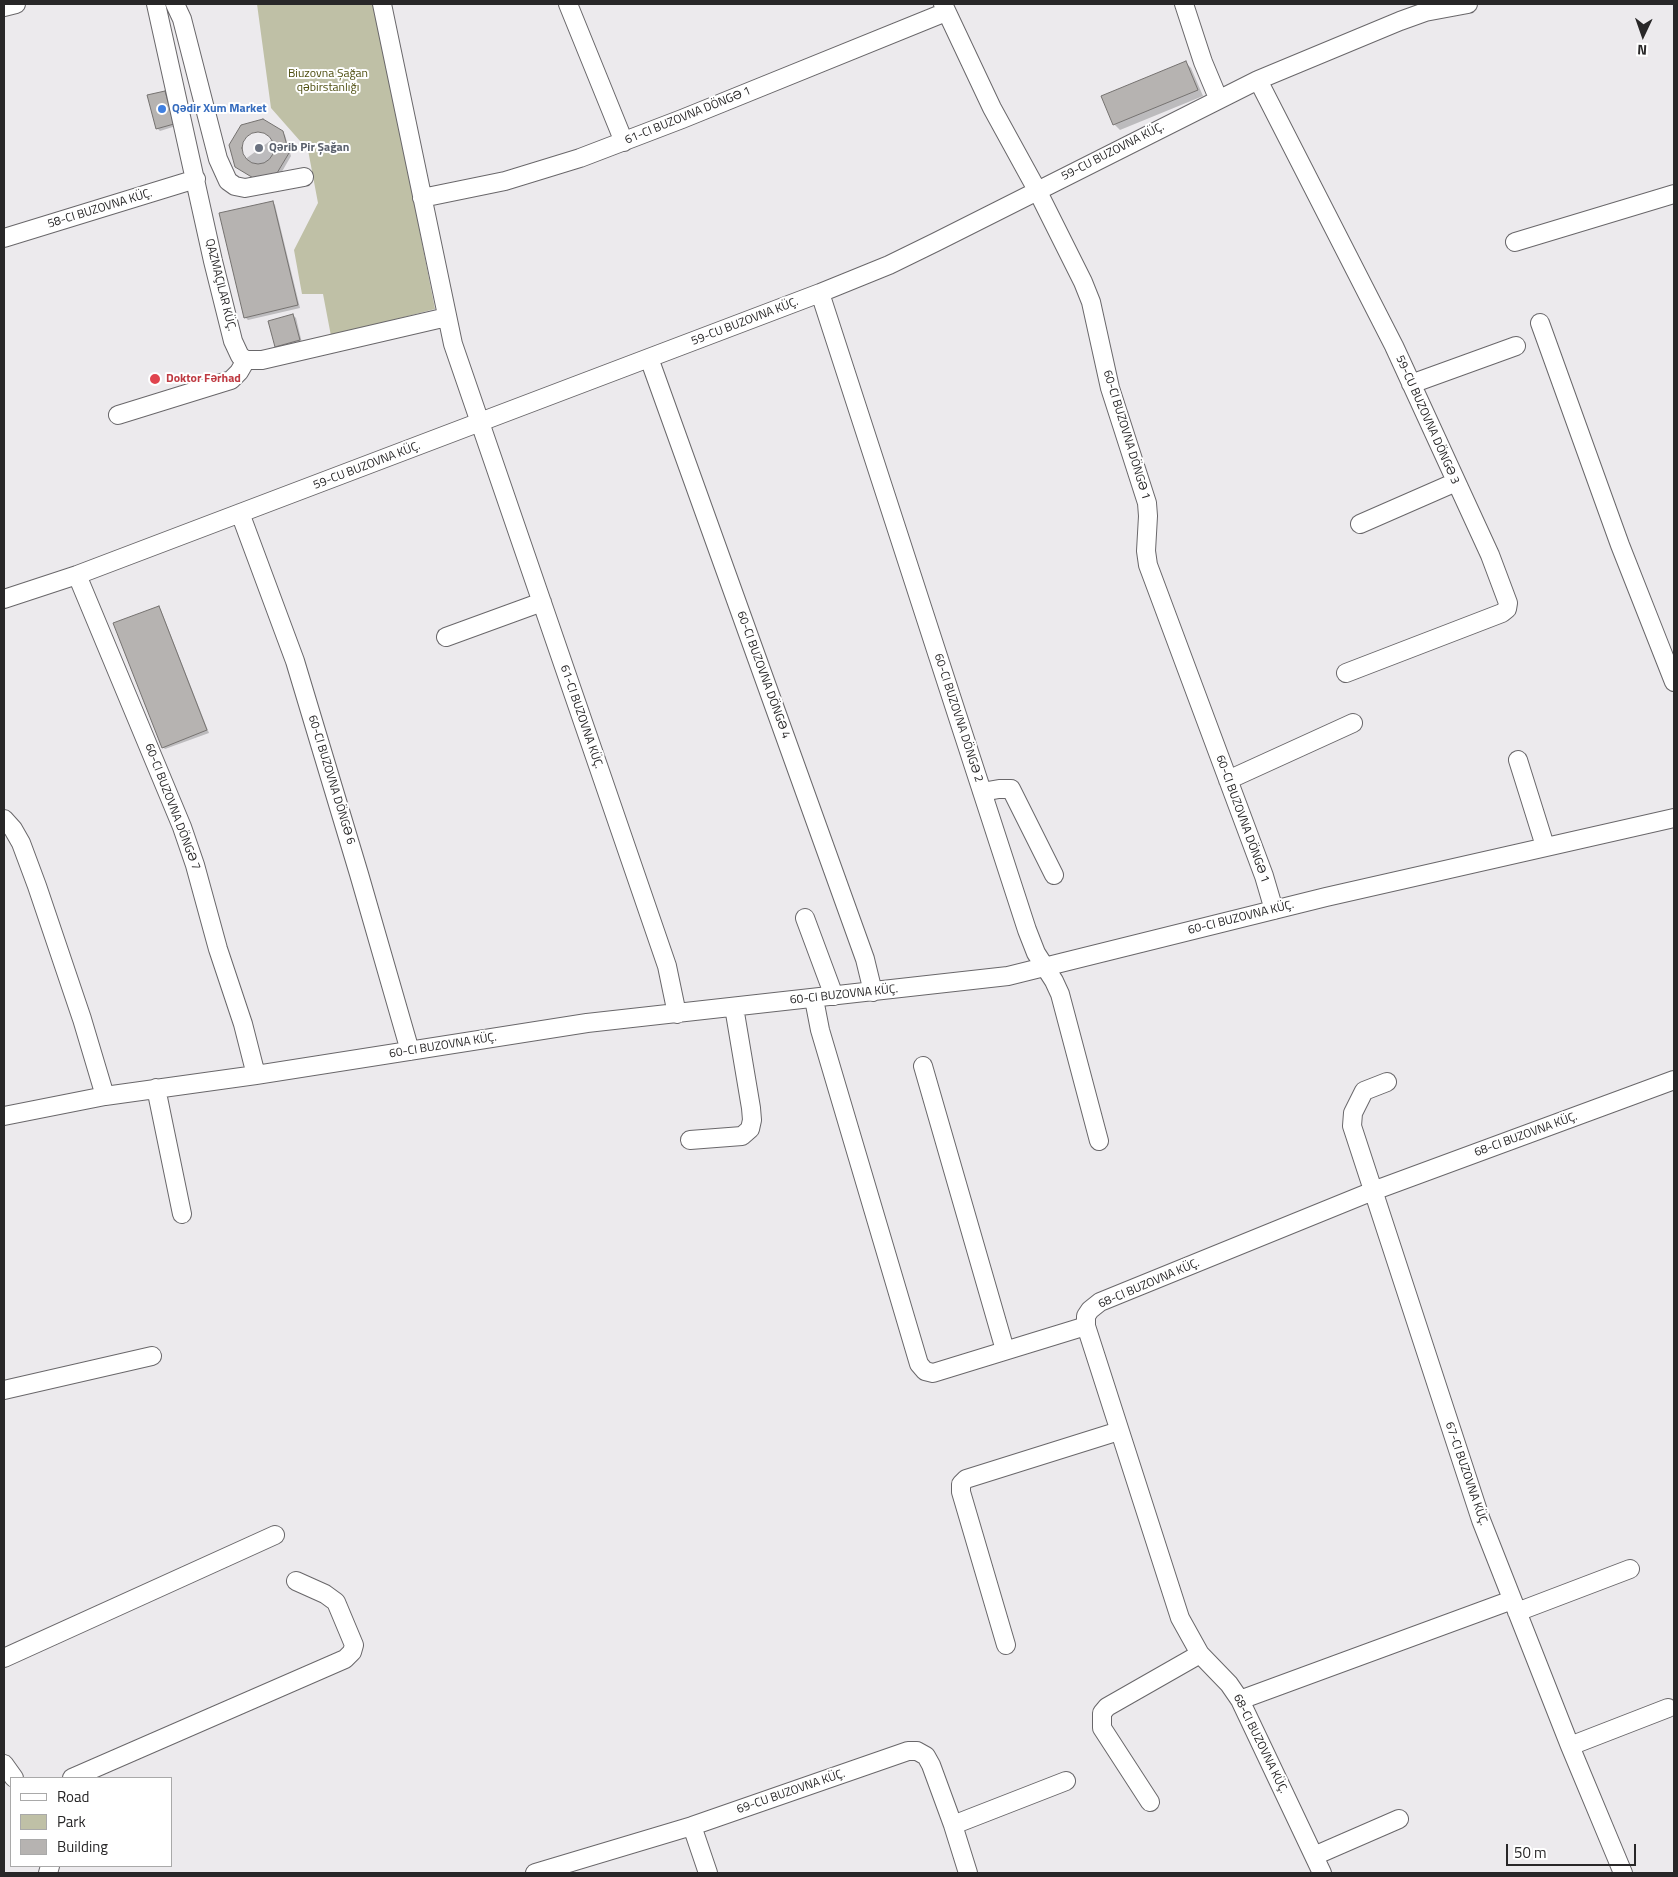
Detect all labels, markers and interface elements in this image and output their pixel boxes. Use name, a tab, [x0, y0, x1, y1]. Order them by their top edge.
north arrow	[1618, 10, 1668, 60]
text: N	[1637, 40, 1648, 61]
park label: Biuzovna Şağan qəbirstanlığı	[288, 67, 368, 95]
street label: 61-CI BUZOVNA DÖNGƏ 1	[623, 84, 753, 148]
place label: Qədir Xum Market	[172, 102, 267, 116]
marker: Qədir Xum Market	[156, 103, 168, 115]
street label: 59-CU BUZOVNA KÜÇ.	[1059, 120, 1167, 184]
place label: Qərib Pir Şağan	[269, 141, 349, 155]
marker: Qərib Pir Şağan	[253, 142, 265, 154]
street label: 58-CI BUZOVNA KÜÇ.	[46, 186, 154, 232]
street label: QAZMAÇILAR KÜÇ.	[202, 237, 238, 333]
street label: 59-CU BUZOVNA KÜÇ.	[689, 295, 801, 349]
street label: 59-CU BUZOVNA DÖNGƏ 3	[1392, 353, 1462, 487]
street label: 60-CI BUZOVNA DÖNGƏ 1	[1099, 369, 1153, 501]
marker: Doktor Fərhad	[148, 372, 162, 386]
place label: Doktor Fərhad	[166, 372, 241, 386]
street label: 59-CU BUZOVNA KÜÇ.	[311, 439, 423, 493]
street label: 60-CI BUZOVNA DÖNGƏ 4	[733, 609, 793, 741]
street label: 60-CI BUZOVNA DÖNGƏ 2	[930, 652, 986, 784]
street label: 61-CI BUZOVNA KÜÇ.	[557, 663, 605, 771]
street label: 60-CI BUZOVNA DÖNGƏ 6	[304, 714, 358, 846]
street label: 60-CI BUZOVNA DÖNGƏ 7	[141, 742, 203, 872]
street label: 60-CI BUZOVNA DÖNGƏ 1	[1212, 753, 1272, 885]
street label: 60-CI BUZOVNA KÜÇ.	[1187, 898, 1295, 938]
street label: 60-CI BUZOVNA KÜÇ.	[789, 982, 899, 1008]
street label: 60-CI BUZOVNA KÜÇ.	[388, 1030, 498, 1062]
street label: 68-CI BUZOVNA KÜÇ.	[1472, 1110, 1580, 1160]
street label: 68-CI BUZOVNA KÜÇ.	[1096, 1256, 1202, 1312]
street label: 67-CI BUZOVNA KÜÇ.	[1442, 1420, 1490, 1528]
street label: 68-CI BUZOVNA KÜÇ.	[1230, 1692, 1290, 1796]
street label: 69-CU BUZOVNA KÜÇ.	[735, 1767, 847, 1817]
legend	[10, 1777, 172, 1867]
text: Road	[57, 1785, 89, 1808]
text: Park	[57, 1810, 86, 1833]
scale bar	[1508, 1834, 1638, 1866]
text: Building	[57, 1835, 108, 1858]
text: 50 m	[1514, 1841, 1547, 1864]

